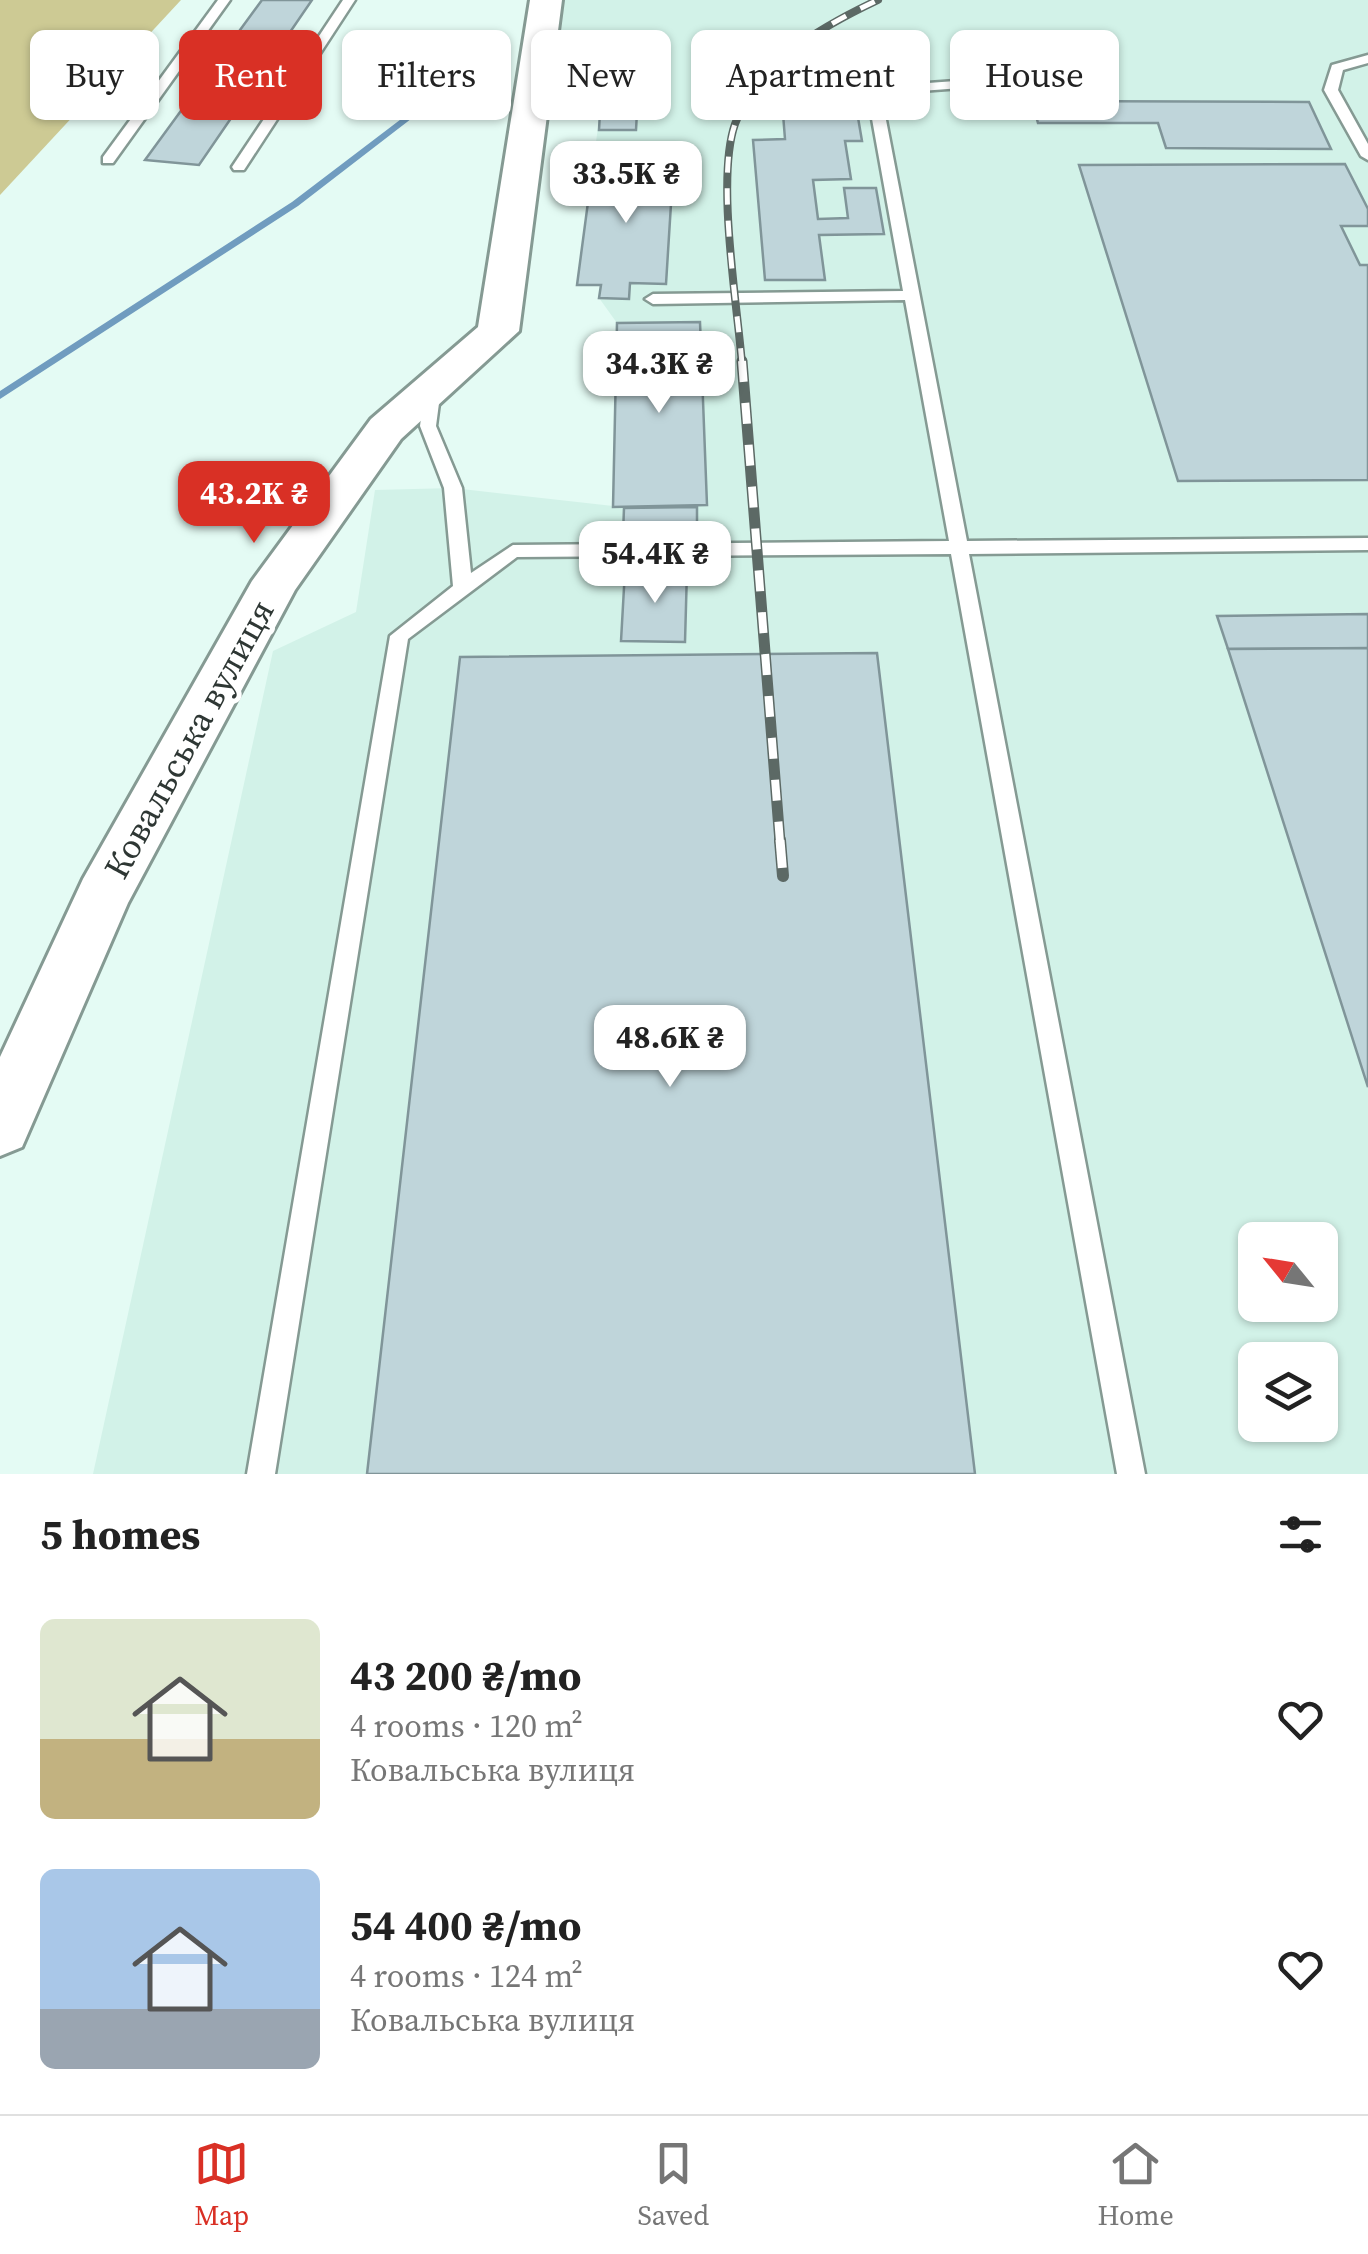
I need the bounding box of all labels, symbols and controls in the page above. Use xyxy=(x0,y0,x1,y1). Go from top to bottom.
chip: Buy xyxy=(30,30,159,120)
chip: Rent xyxy=(179,30,322,120)
chip: Filters xyxy=(342,30,511,120)
chip: New xyxy=(531,30,671,120)
chip: Apartment xyxy=(691,30,930,120)
chip: House xyxy=(950,30,1119,120)
pin: 33.5K ₴ xyxy=(534,141,718,226)
text: 33.5K ₴ xyxy=(572,151,680,195)
pin: 34.3K ₴ xyxy=(567,331,751,416)
text: 34.3K ₴ xyxy=(605,341,713,385)
pin: 43.2K ₴ xyxy=(162,461,346,546)
text: 43.2K ₴ xyxy=(200,471,308,515)
pin: 54.4K ₴ xyxy=(563,521,747,606)
text: 54.4K ₴ xyxy=(601,531,709,575)
street label: Ковальська вулиця xyxy=(92,591,286,887)
pin: 48.6K ₴ xyxy=(578,1005,762,1090)
text: 48.6K ₴ xyxy=(616,1015,724,1059)
north arrow xyxy=(1238,1222,1338,1322)
map controls xyxy=(1238,1222,1338,1442)
button: layers xyxy=(1238,1342,1338,1442)
text: 5 homes xyxy=(40,1505,200,1563)
icon: filters xyxy=(1273,1507,1328,1562)
text: 43 200 ₴/mo xyxy=(350,1646,582,1704)
icon: home xyxy=(120,1659,240,1779)
icon: heart xyxy=(1273,1692,1328,1747)
text: 4 rooms · 120 m² xyxy=(350,1704,583,1748)
text: Ковальська вулиця xyxy=(350,1748,635,1792)
text: 54 400 ₴/mo xyxy=(350,1896,582,1954)
icon: home xyxy=(120,1909,240,2029)
icon: heart xyxy=(1273,1942,1328,1997)
text: 4 rooms · 124 m² xyxy=(350,1954,583,1998)
text: Ковальська вулиця xyxy=(350,1998,635,2042)
tab: Map xyxy=(194,2136,249,2234)
tab: Saved xyxy=(637,2136,709,2234)
tab: Home xyxy=(1097,2136,1174,2234)

